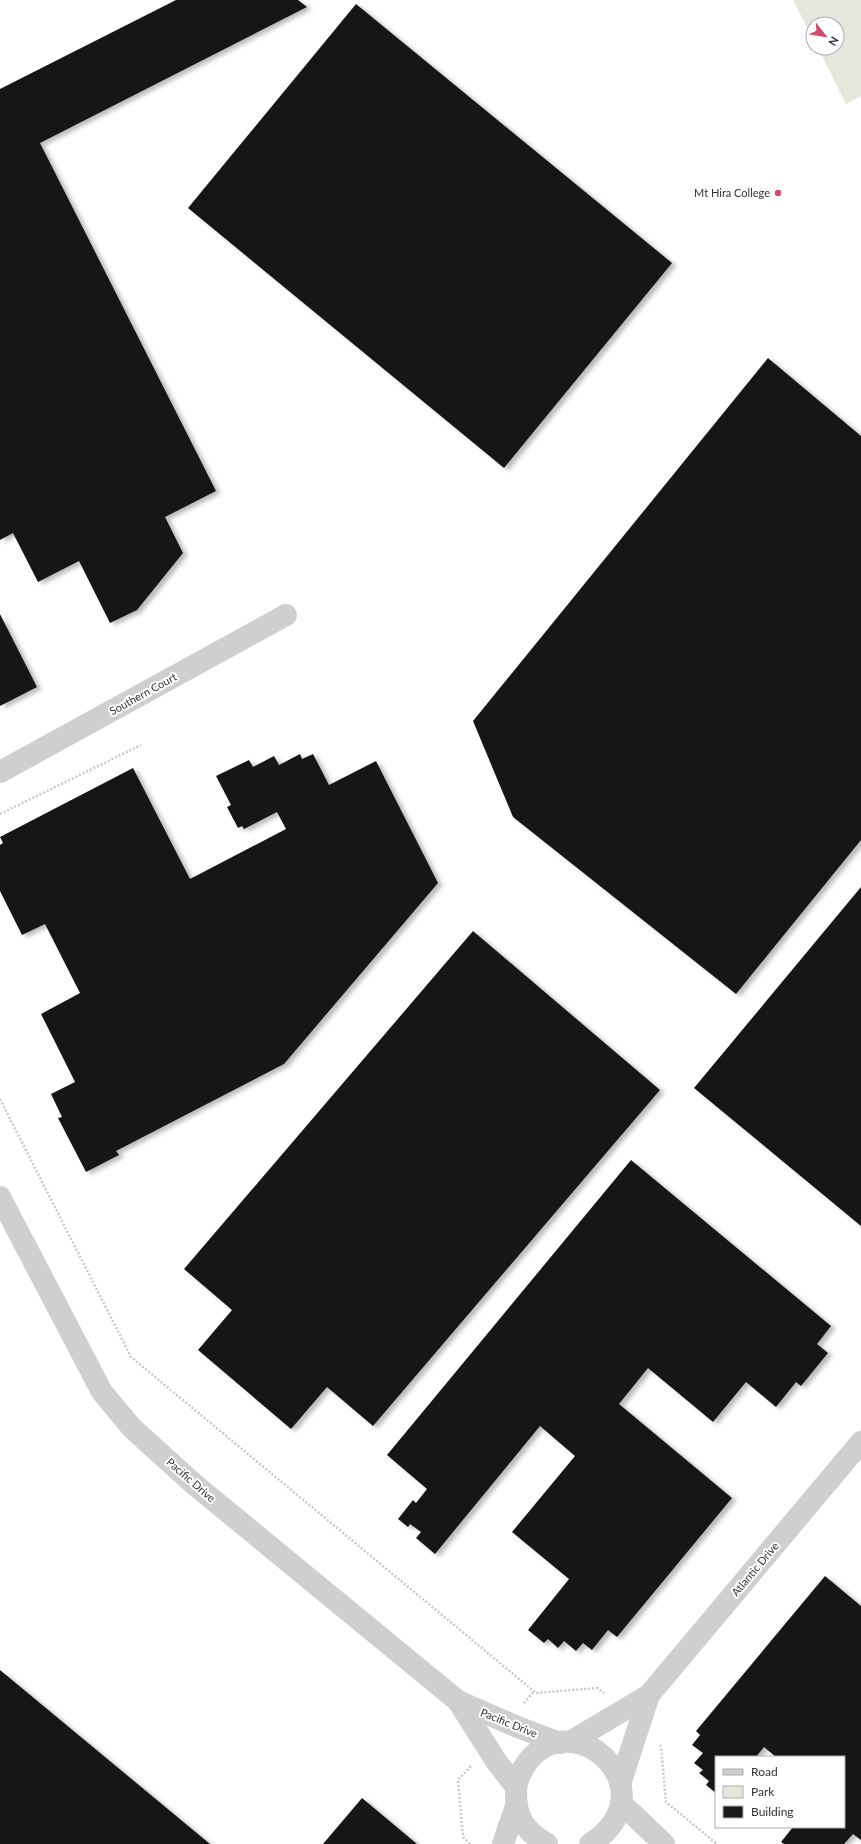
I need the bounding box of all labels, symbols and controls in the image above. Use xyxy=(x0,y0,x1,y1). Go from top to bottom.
north arrow xyxy=(805,16,845,56)
text: N xyxy=(826,34,842,48)
place label: Mt Hira College xyxy=(694,186,770,199)
marker: Mt Hira College xyxy=(773,188,783,198)
street label: Southern Court xyxy=(107,670,179,717)
street label: Pacific Drive xyxy=(164,1455,219,1504)
street label: Atlantic Drive xyxy=(728,1539,781,1598)
street label: Pacific Drive xyxy=(479,1705,540,1740)
legend xyxy=(715,1756,845,1828)
text: Road xyxy=(751,1764,778,1779)
text: Park xyxy=(751,1784,775,1799)
text: Building xyxy=(751,1804,794,1819)

